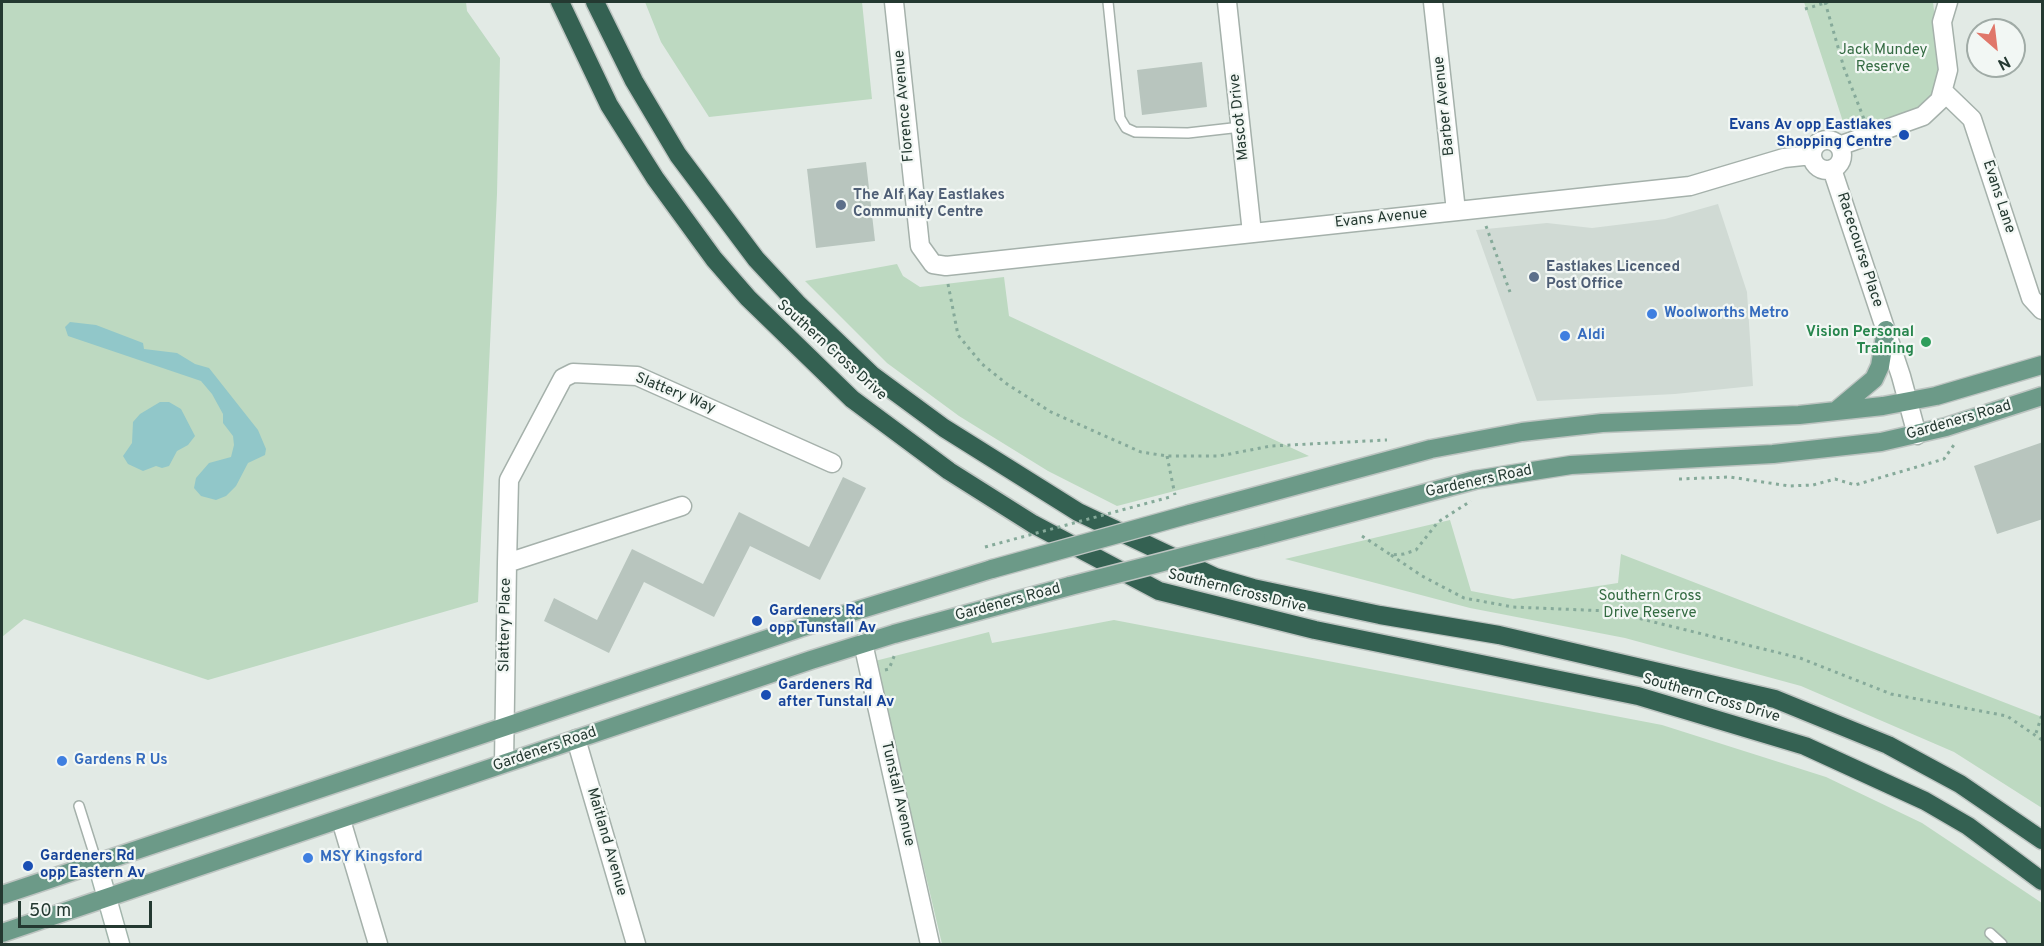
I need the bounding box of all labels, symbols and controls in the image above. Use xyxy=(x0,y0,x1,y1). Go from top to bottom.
north arrow xyxy=(1966,18,2026,78)
park label: Jack Mundey Reserve xyxy=(1839,42,1927,77)
street label: Florence Avenue xyxy=(891,49,919,163)
text: N xyxy=(1994,51,2013,74)
street label: Barber Avenue xyxy=(1431,55,1459,157)
street label: Mascot Drive xyxy=(1227,73,1253,161)
place label: Evans Av opp Eastlakes Shopping Centre xyxy=(1729,117,1892,152)
marker: Evans Av opp Eastlakes Shopping Centre xyxy=(1897,128,1911,142)
street label: Evans Lane xyxy=(1978,158,2018,236)
place label: The Alf Kay Eastlakes Community Centre xyxy=(853,187,1005,222)
street label: Racecourse Place xyxy=(1832,190,1886,310)
marker: The Alf Kay Eastlakes Community Centre xyxy=(834,198,848,212)
street label: Evans Avenue xyxy=(1334,205,1428,233)
place label: Eastlakes Licenced Post Office xyxy=(1546,259,1680,294)
marker: Eastlakes Licenced Post Office xyxy=(1527,270,1541,284)
street label: Southern Cross Drive xyxy=(772,297,890,405)
place label: Woolworths Metro xyxy=(1664,305,1789,323)
marker: Woolworths Metro xyxy=(1645,307,1659,321)
place label: Vision Personal Training xyxy=(1806,324,1914,359)
place label: Aldi xyxy=(1577,327,1605,345)
marker: Aldi xyxy=(1558,329,1572,343)
marker: Vision Personal Training xyxy=(1919,335,1933,349)
street label: Slattery Way xyxy=(632,370,718,418)
street label: Gardeners Road xyxy=(1904,397,2014,445)
street label: Gardeners Road xyxy=(1424,462,1534,502)
street label: Southern Cross Drive xyxy=(1166,566,1308,618)
street label: Slattery Place xyxy=(496,578,516,672)
street label: Gardeners Road xyxy=(953,580,1063,626)
park label: Southern Cross Drive Reserve xyxy=(1599,588,1701,623)
place label: Gardeners Rd opp Tunstall Av xyxy=(769,603,876,638)
marker: Gardeners Rd opp Tunstall Av xyxy=(750,614,764,628)
street label: Southern Cross Drive xyxy=(1640,671,1782,727)
place label: Gardeners Rd after Tunstall Av xyxy=(778,677,894,712)
marker: Gardeners Rd after Tunstall Av xyxy=(759,688,773,702)
street label: Gardeners Road xyxy=(491,724,599,776)
street label: Tunstall Avenue xyxy=(876,740,918,848)
place label: Gardens R Us xyxy=(74,752,168,770)
marker: Gardens R Us xyxy=(55,754,69,768)
street label: Maitland Avenue xyxy=(582,786,630,898)
place label: Gardeners Rd opp Eastern Av xyxy=(40,848,145,883)
place label: MSY Kingsford xyxy=(320,849,423,867)
marker: MSY Kingsford xyxy=(301,851,315,865)
marker: Gardeners Rd opp Eastern Av xyxy=(21,859,35,873)
scale bar xyxy=(21,889,154,927)
text: 50 m xyxy=(29,900,71,923)

